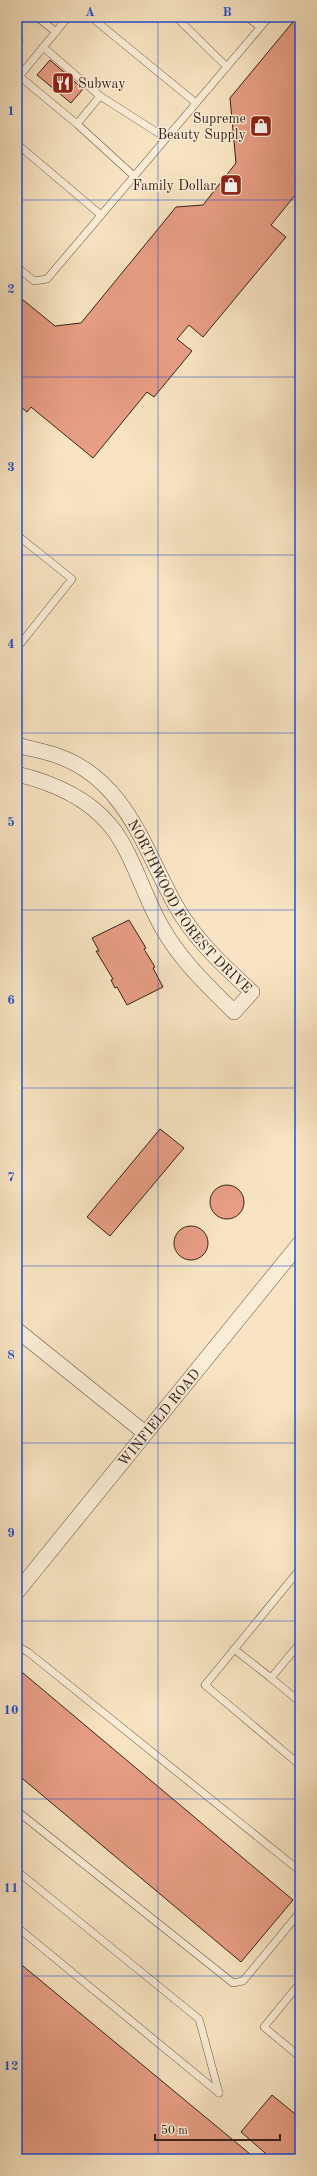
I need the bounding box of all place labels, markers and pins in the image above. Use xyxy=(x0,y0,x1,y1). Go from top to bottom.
restaurant icon: Subway xyxy=(50,70,76,96)
place label: Subway xyxy=(78,77,126,91)
place label: Supreme Beauty Supply xyxy=(157,112,247,142)
shop icon: Supreme Beauty Supply xyxy=(248,113,274,139)
shop icon: Family Dollar xyxy=(218,172,244,198)
place label: Family Dollar xyxy=(132,179,216,193)

